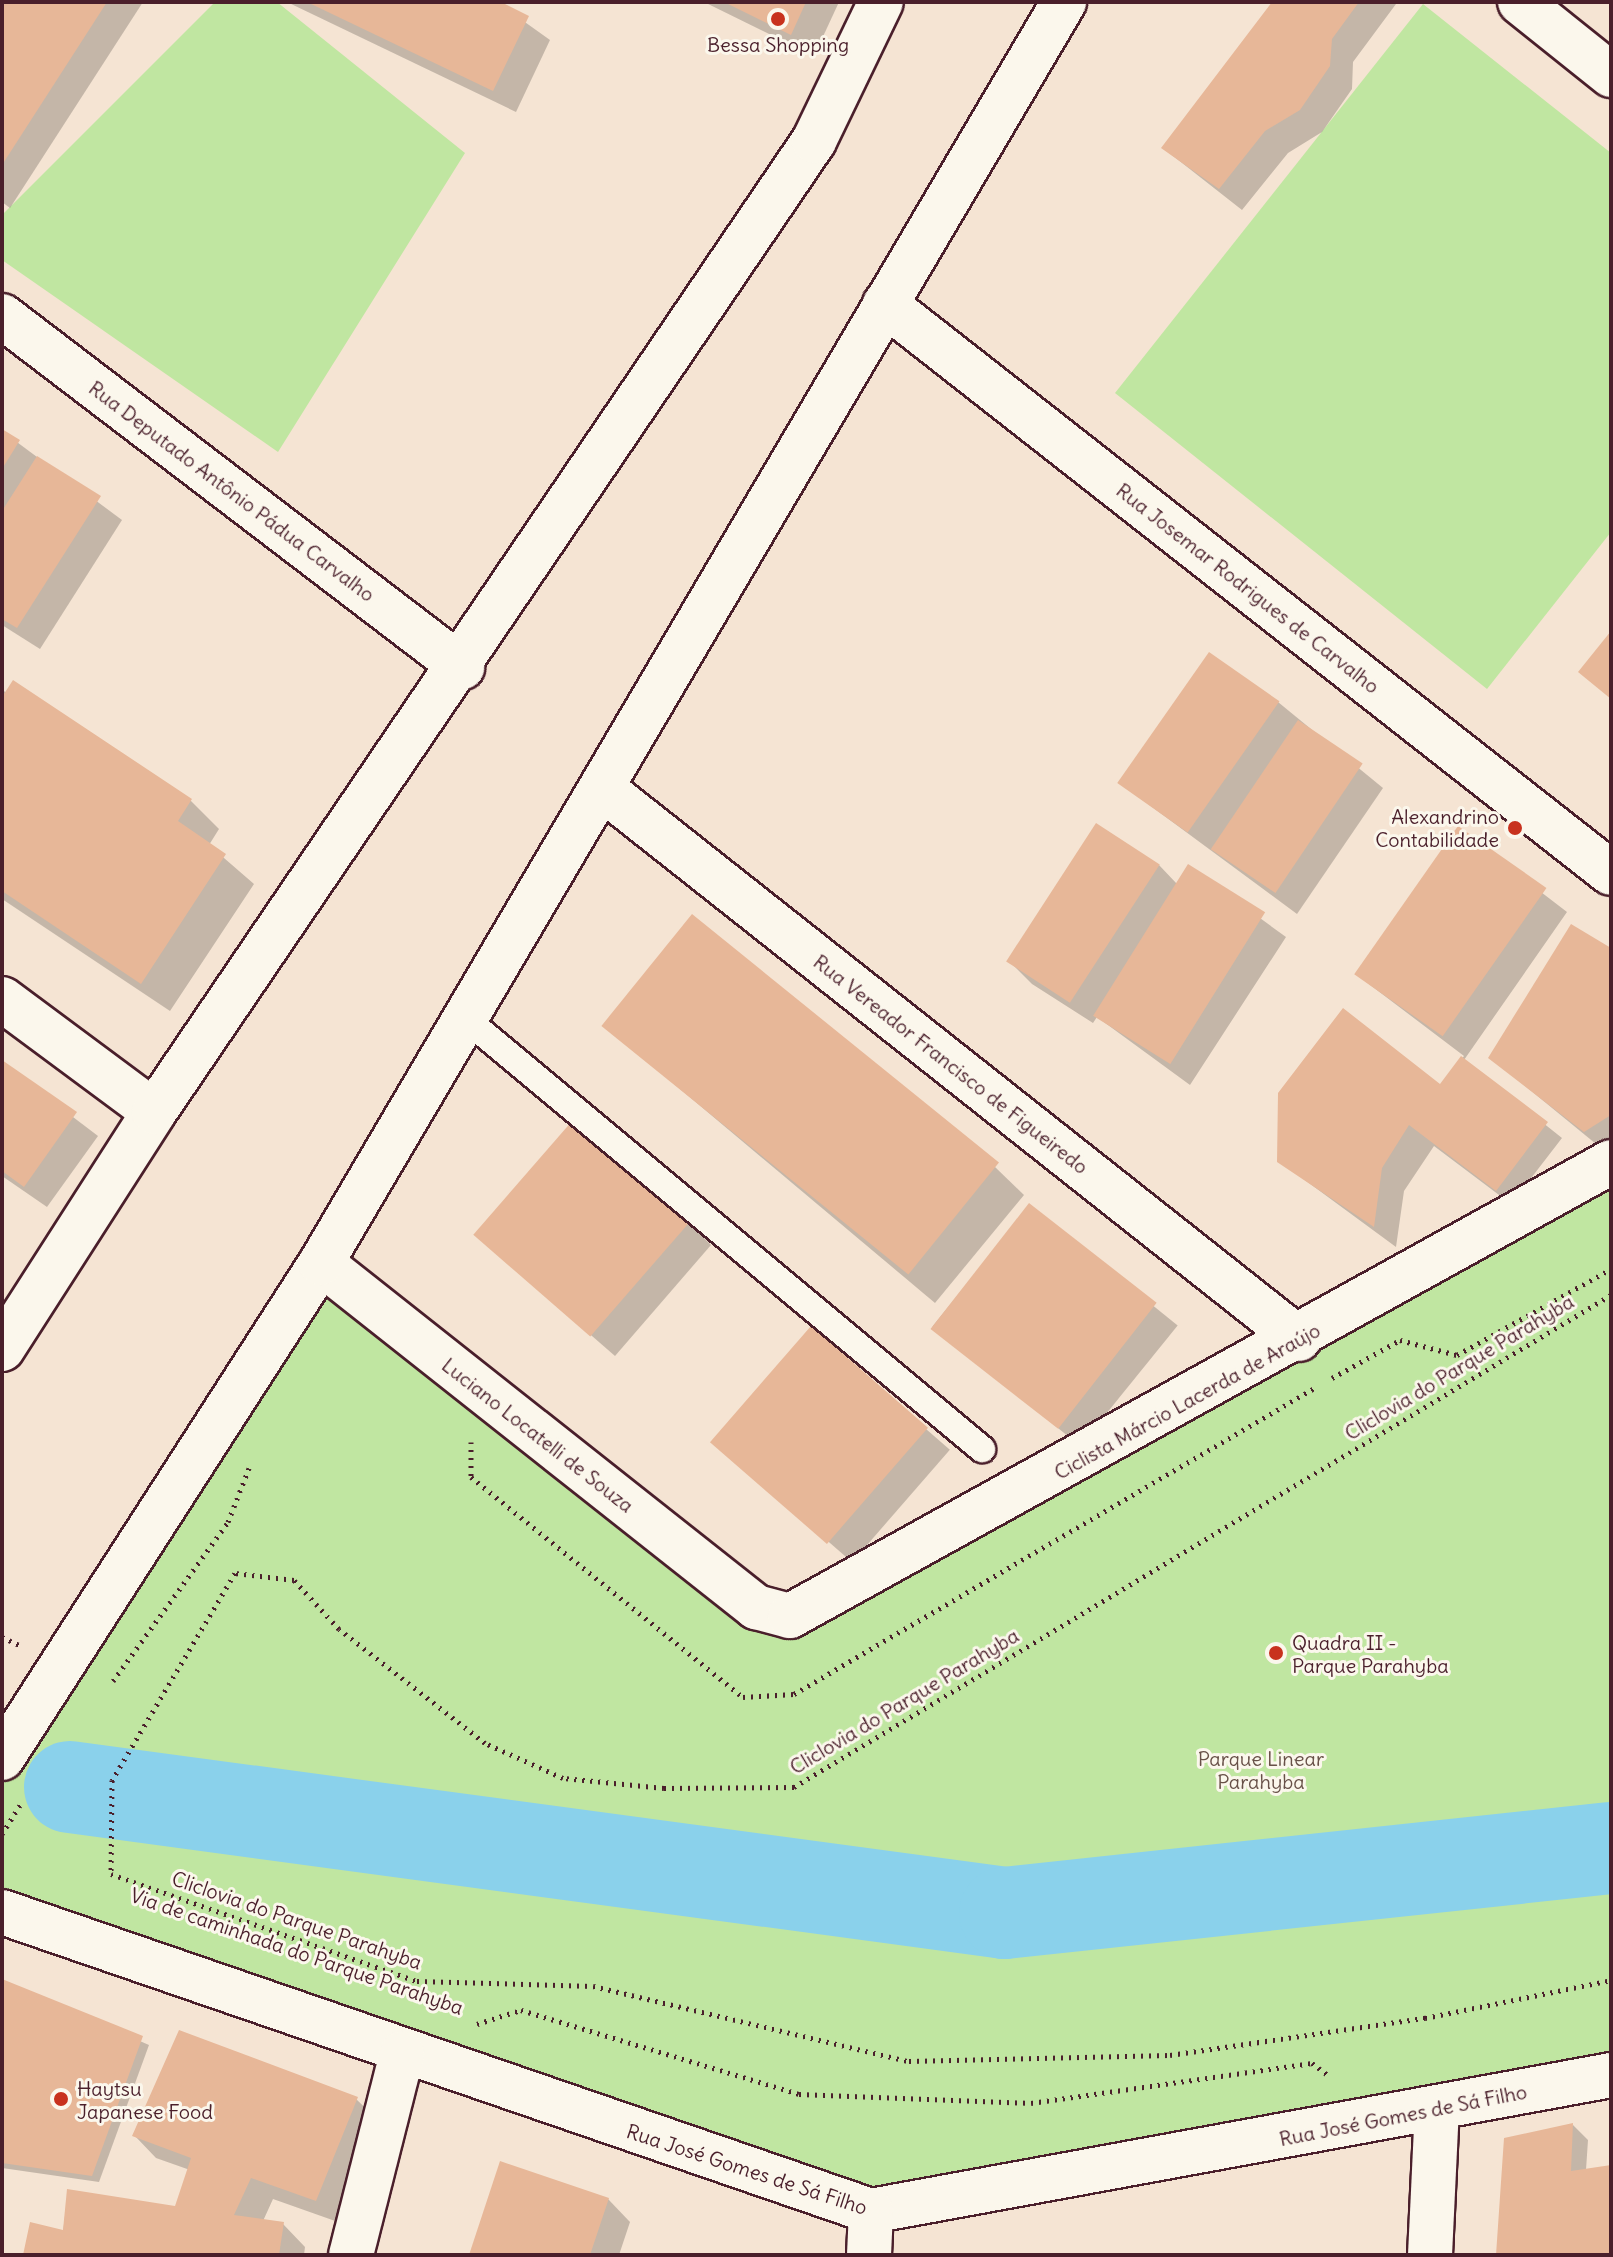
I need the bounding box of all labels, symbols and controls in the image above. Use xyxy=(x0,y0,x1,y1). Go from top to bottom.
marker: Bessa Shopping xyxy=(769,10,787,28)
place label: Bessa Shopping xyxy=(707,32,849,56)
street label: Rua Deputado Antônio Pádua Carvalho xyxy=(84,376,380,606)
street label: Rua Josemar Rodrigues de Carvalho xyxy=(1112,478,1384,698)
place label: Alexandrino Contabilidade xyxy=(1375,804,1499,851)
marker: Alexandrino Contabilidade xyxy=(1506,819,1524,837)
street label: Rua Vereador Francisco de Figueiredo xyxy=(809,949,1093,1179)
street label: Cliclovia do Parque Parahyba xyxy=(1340,1289,1578,1445)
street label: Ciclista Márcio Lacerda de Araújo xyxy=(1050,1318,1324,1484)
street label: Luciano Locatelli de Souza xyxy=(437,1353,639,1517)
street label: Cliclovia do Parque Parahyba xyxy=(785,1623,1023,1779)
place label: Quadra II - Parque Parahyba xyxy=(1292,1630,1449,1677)
marker: Quadra II - Parque Parahyba xyxy=(1267,1644,1285,1662)
park label: Parque Linear Parahyba xyxy=(1198,1746,1324,1793)
street label: Cliclovia do Parque Parahyba xyxy=(169,1866,425,1974)
street label: Via de caminhada do Parque Parahyba xyxy=(127,1883,467,2019)
place label: Haytsu Japanese Food xyxy=(77,2076,213,2123)
street label: Rua José Gomes de Sá Filho xyxy=(1277,2079,1529,2151)
marker: Haytsu Japanese Food xyxy=(52,2090,70,2108)
street label: Rua José Gomes de Sá Filho xyxy=(624,2119,870,2219)

